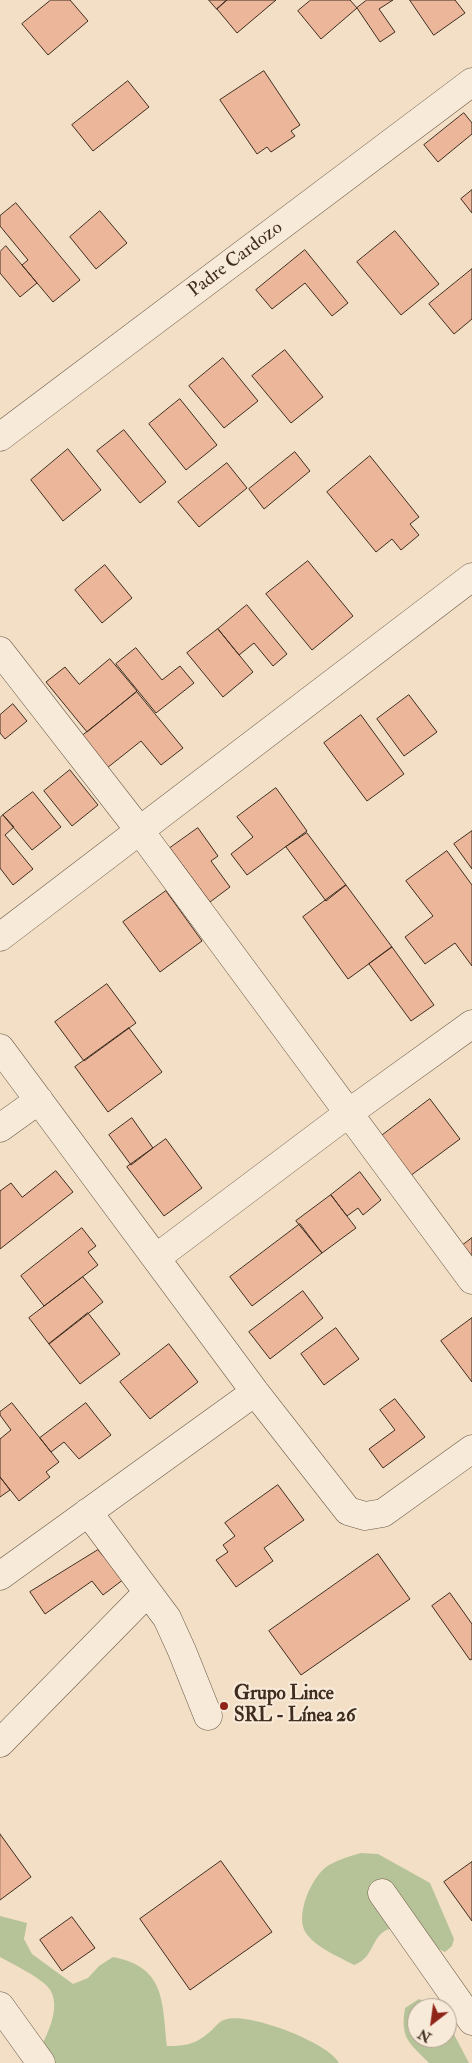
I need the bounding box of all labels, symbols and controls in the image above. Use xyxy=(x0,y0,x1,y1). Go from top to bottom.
street label: Padre Cardozo xyxy=(184,217,288,303)
place label: Grupo Lince SRL - Línea 26 xyxy=(234,1684,356,1728)
marker: Grupo Lince SRL - Línea 26 xyxy=(218,1700,230,1712)
north arrow xyxy=(407,1998,457,2048)
text: N xyxy=(415,2025,434,2046)

